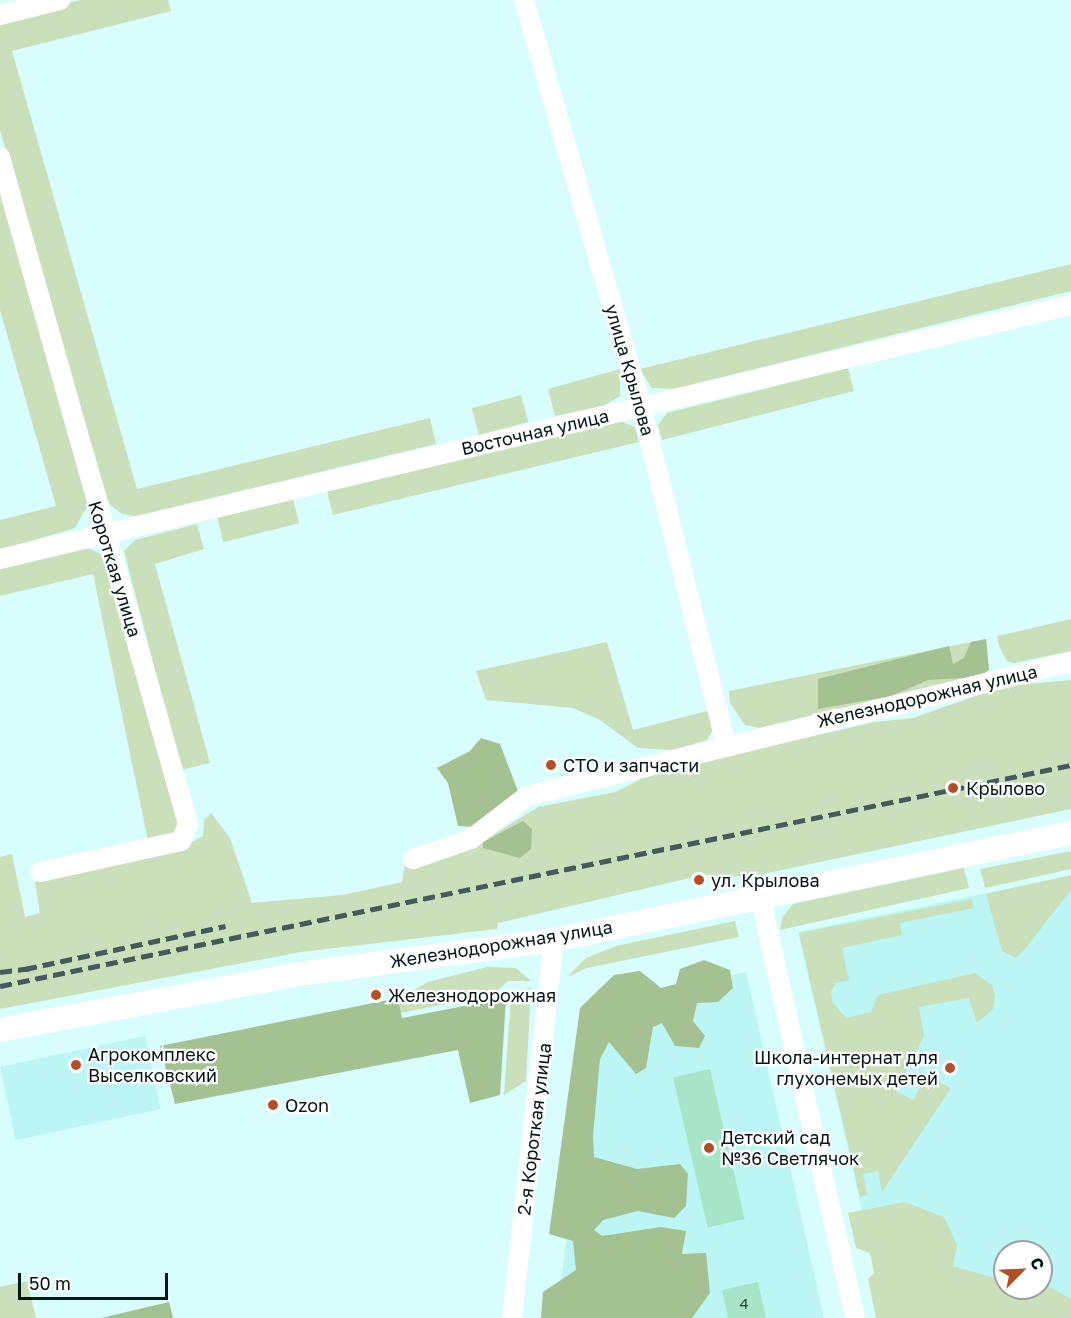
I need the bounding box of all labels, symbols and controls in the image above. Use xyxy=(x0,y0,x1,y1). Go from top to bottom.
street label: улица Крылова xyxy=(601,302,659,438)
street label: Восточная улица xyxy=(459,405,611,459)
street label: Короткая улица xyxy=(84,498,146,640)
street label: Железнодорожная улица xyxy=(815,660,1039,732)
place label: СТО и запчасти xyxy=(563,754,699,776)
marker: СТО и запчасти xyxy=(544,758,558,772)
place label: Крылово xyxy=(966,777,1045,799)
marker: Крылово xyxy=(944,779,962,797)
place label: ул. Крылова xyxy=(711,869,820,891)
marker: ул. Крылова xyxy=(692,873,706,887)
street label: Железнодорожная улица xyxy=(388,916,614,972)
place label: Железнодорожная xyxy=(388,984,556,1006)
marker: Железнодорожная xyxy=(369,988,383,1002)
street label: 2-я Короткая улица xyxy=(513,1042,555,1216)
place label: Агрокомплекс Выселковский xyxy=(88,1044,217,1086)
place label: Школа-интернат для глухонемых детей xyxy=(754,1047,938,1090)
marker: Агрокомплекс Выселковский xyxy=(69,1058,83,1072)
marker: Школа-интернат для глухонемых детей xyxy=(943,1061,957,1075)
place label: Ozon xyxy=(285,1094,329,1116)
marker: Ozon xyxy=(266,1098,280,1112)
place label: Детский сад №36 Светлячок xyxy=(721,1127,859,1170)
marker: Детский сад №36 Светлячок xyxy=(702,1141,716,1155)
north arrow xyxy=(993,1240,1053,1300)
text: С xyxy=(1026,1254,1049,1273)
scale bar xyxy=(21,1261,171,1299)
text: 50 m xyxy=(29,1272,71,1294)
house number: 4 xyxy=(739,1295,749,1313)

